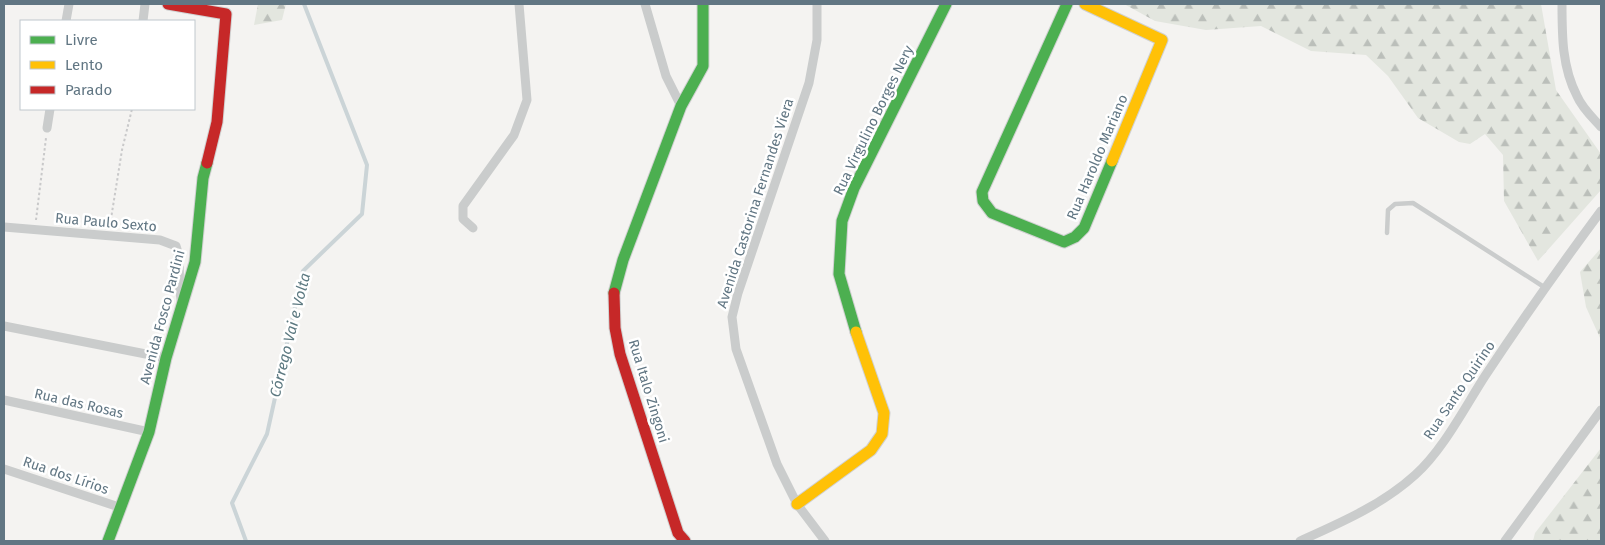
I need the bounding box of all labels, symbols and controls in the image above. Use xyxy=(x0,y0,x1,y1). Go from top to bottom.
legend xyxy=(20,20,195,110)
text: Livre xyxy=(65,31,98,49)
street label: Rua Virgulino Borges Nery xyxy=(830,42,917,198)
text: Lento xyxy=(65,56,103,74)
text: Parado xyxy=(65,81,112,99)
street label: Rua Haroldo Mariano xyxy=(1063,92,1132,222)
street label: Avenida Castorina Fernandes Viera xyxy=(713,96,797,310)
street label: Rua Paulo Sexto xyxy=(54,210,157,235)
street label: Avenida Fosco Pardini xyxy=(136,248,189,386)
water label: Córrego Vai e Volta xyxy=(266,271,314,399)
street label: Rua Italo Zingoni xyxy=(625,337,672,445)
street label: Rua Santo Quirino xyxy=(1420,338,1499,443)
street label: Rua das Rosas xyxy=(33,385,126,422)
street label: Rua dos Lírios xyxy=(21,453,111,498)

